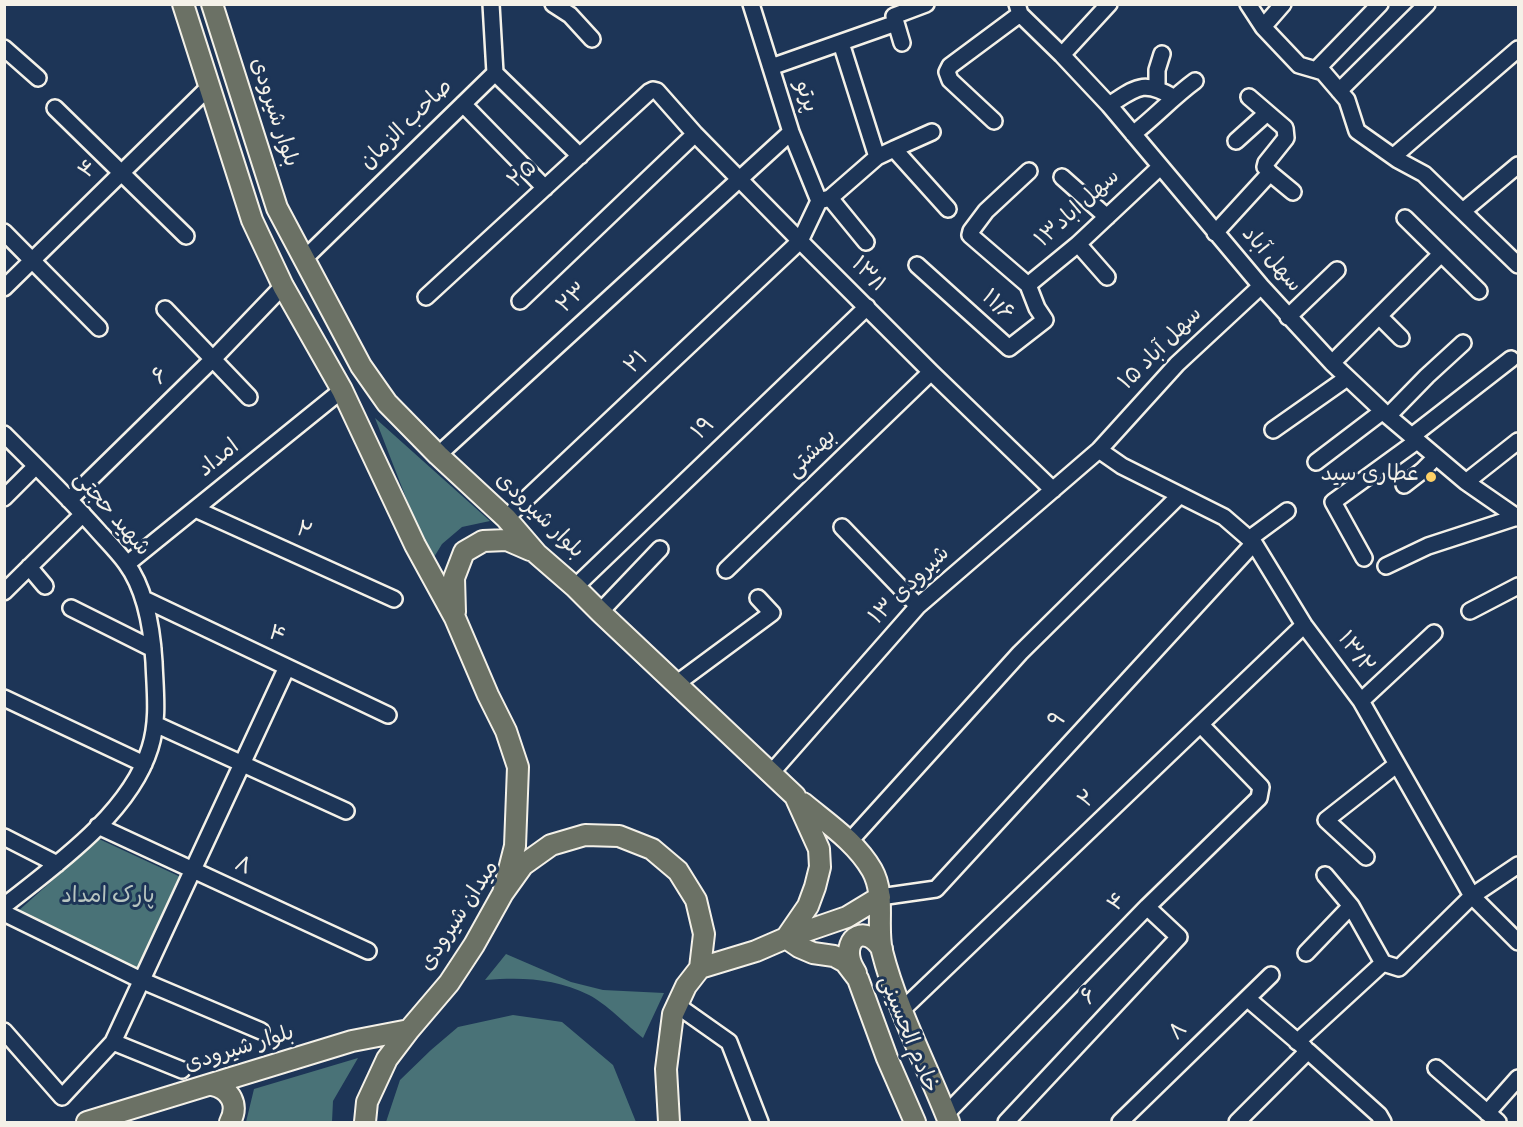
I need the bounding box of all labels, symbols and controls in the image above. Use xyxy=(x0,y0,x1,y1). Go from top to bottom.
street label: بلوار شیرودی xyxy=(242,55,302,171)
street label: صاحب الزمان xyxy=(356,75,460,177)
street label: پرتو xyxy=(787,78,821,116)
street label: ۴ xyxy=(75,156,105,186)
street label: ۲۵ xyxy=(504,156,544,196)
street label: سهل اباد۱۳ xyxy=(1031,165,1127,255)
street label: سهل آباد xyxy=(1234,223,1306,299)
street label: ۱۳/۱ xyxy=(844,253,890,299)
street label: ۲۳ xyxy=(553,279,595,321)
street label: ۱۱/۶ xyxy=(974,286,1018,328)
street label: سهل آباد ۱۵ xyxy=(1115,303,1209,397)
street label: ۲۱ xyxy=(621,347,655,381)
street label: ۶ xyxy=(148,364,176,392)
street label: ۱۹ xyxy=(688,413,722,447)
street label: بهشتی xyxy=(783,425,843,485)
street label: امداد xyxy=(194,435,246,485)
place label: عطاری سید xyxy=(1321,464,1419,490)
street label: شهید حجتی xyxy=(66,467,154,563)
street label: بلوار شیرودی xyxy=(488,468,588,566)
marker: عطاری سید xyxy=(1424,470,1438,484)
street label: ۲ xyxy=(291,518,315,548)
street label: شیرودی ۱۳ xyxy=(865,542,957,632)
street label: ۴ xyxy=(263,622,289,652)
street label: ۱۳/۲ xyxy=(1330,628,1378,680)
street label: ۹ xyxy=(1045,708,1073,736)
street label: ۲ xyxy=(1074,786,1104,816)
street label: ۸ xyxy=(229,853,255,883)
street label: میدان شیرودی xyxy=(416,857,506,977)
park label: پارک امداد xyxy=(61,886,155,912)
street label: ۴ xyxy=(1104,889,1134,919)
street label: خادم الحسینی xyxy=(870,972,942,1098)
street label: ۶ xyxy=(1077,984,1105,1012)
street label: ۸ xyxy=(1165,1018,1195,1048)
street label: بلوار شیرودی xyxy=(182,1022,298,1080)

